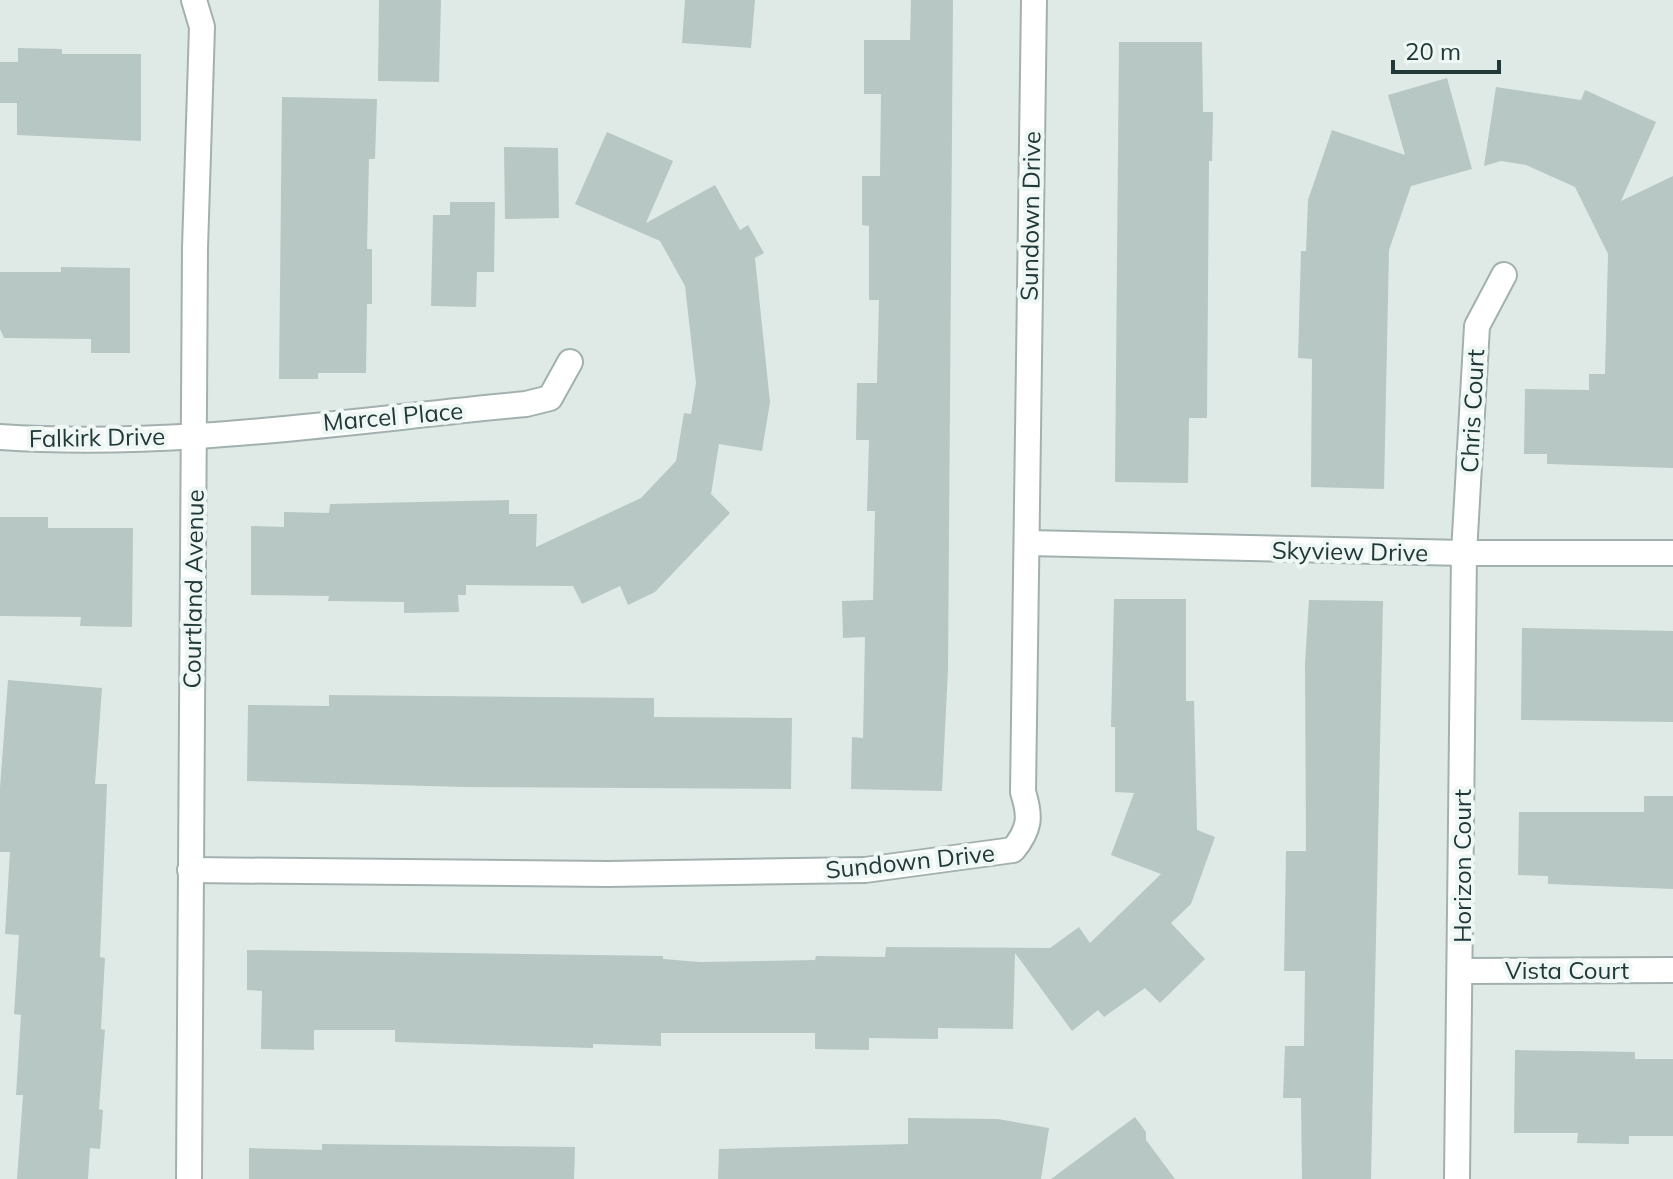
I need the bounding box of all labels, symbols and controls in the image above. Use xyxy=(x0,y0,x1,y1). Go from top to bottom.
scale bar xyxy=(1393,24,1499,74)
text: 20 m xyxy=(1405,36,1461,66)
street label: Sundown Drive xyxy=(1014,131,1046,301)
street label: Chris Court xyxy=(1454,348,1490,474)
street label: Marcel Place xyxy=(322,395,464,437)
street label: Falkirk Drive xyxy=(28,421,166,453)
street label: Courtland Avenue xyxy=(176,489,210,689)
street label: Skyview Drive xyxy=(1272,535,1428,567)
street label: Horizon Court xyxy=(1447,789,1477,943)
street label: Sundown Drive xyxy=(824,837,996,885)
street label: Vista Court xyxy=(1505,955,1629,985)

